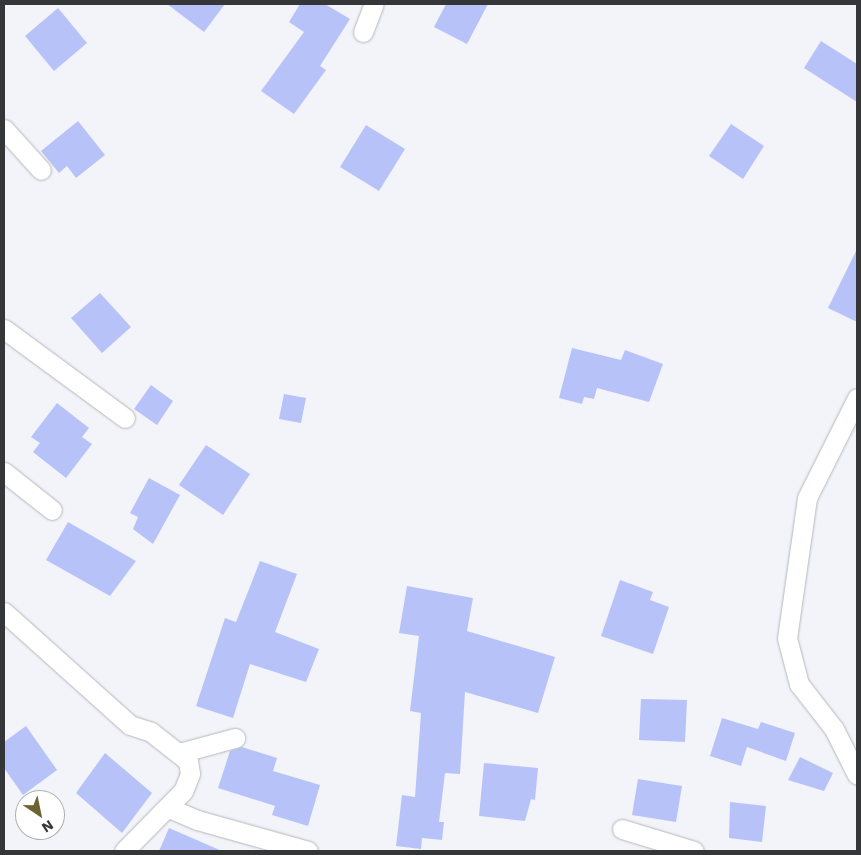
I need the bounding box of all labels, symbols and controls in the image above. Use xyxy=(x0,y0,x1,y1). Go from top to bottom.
north arrow xyxy=(15,790,65,840)
text: N xyxy=(39,817,57,836)

